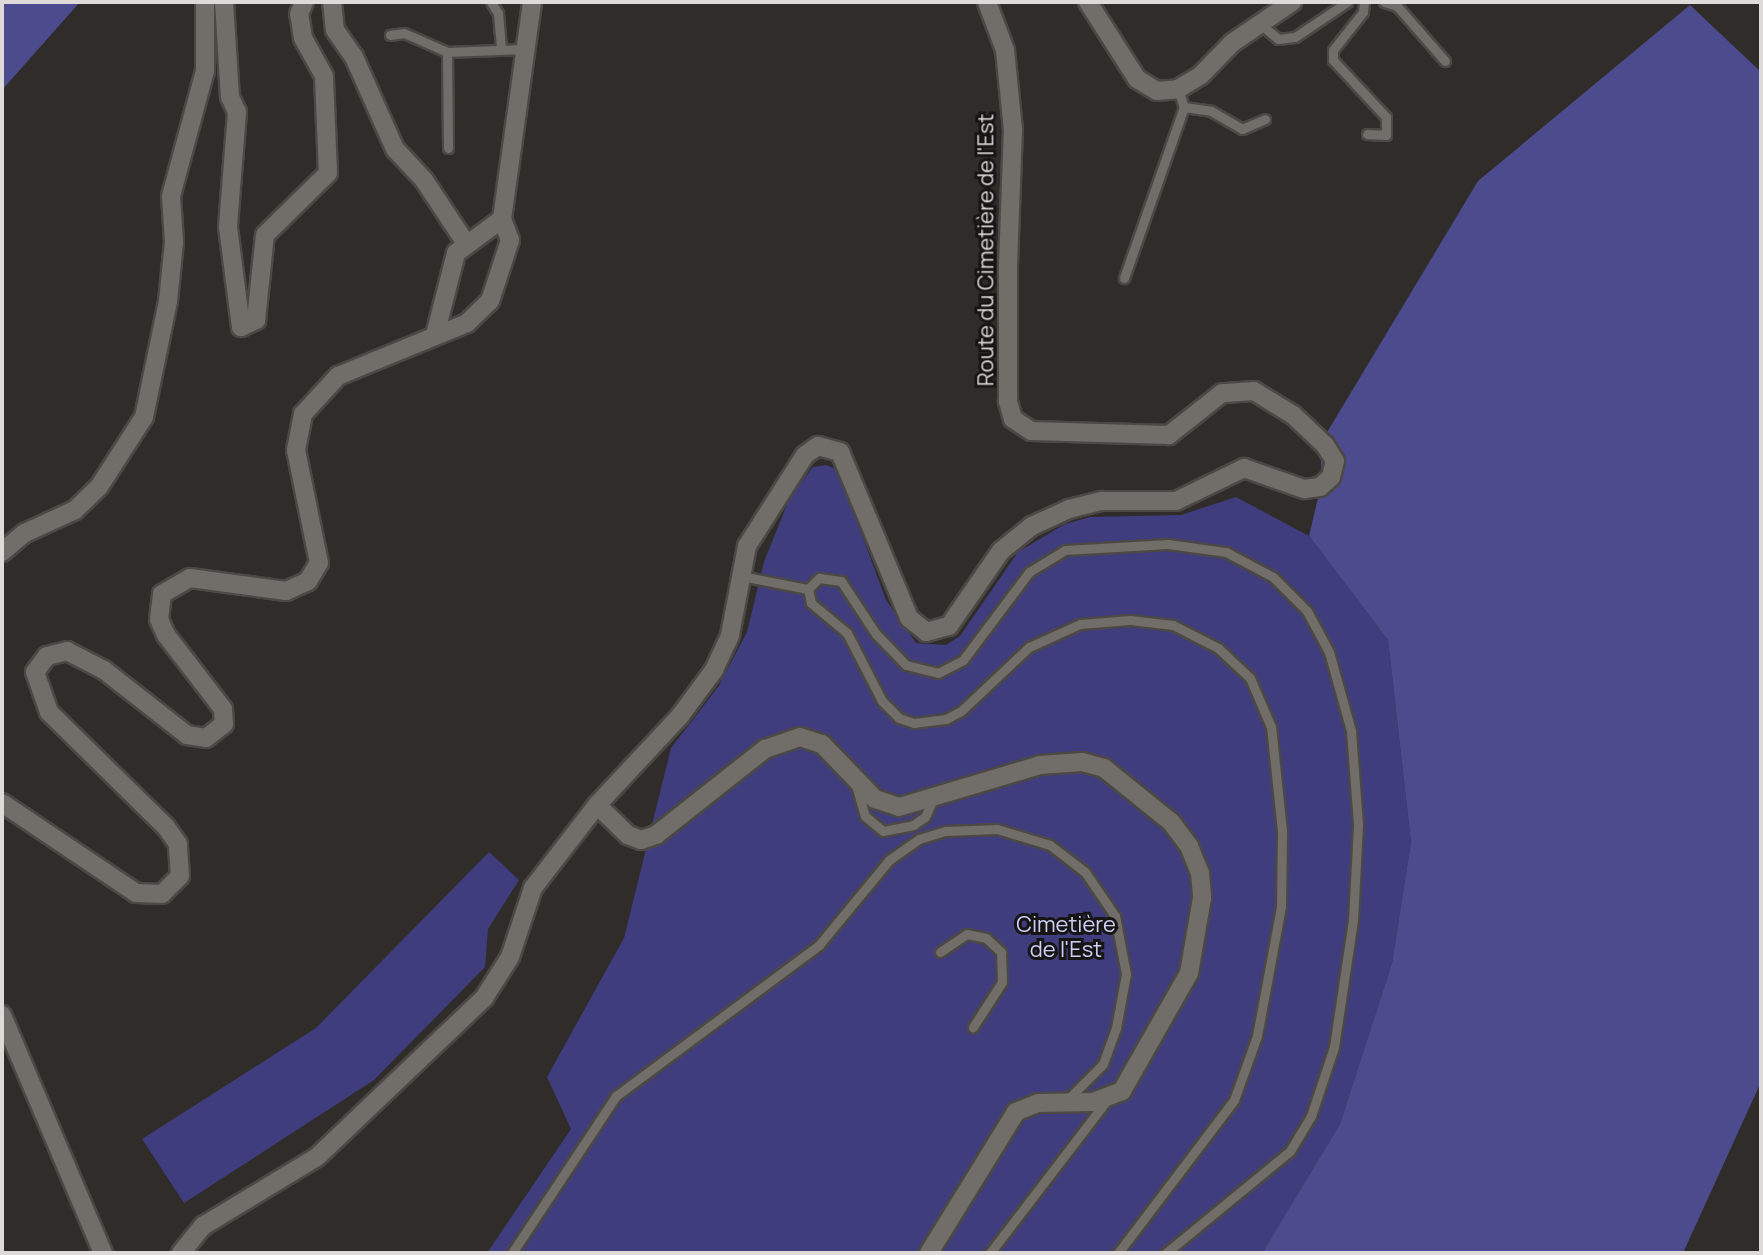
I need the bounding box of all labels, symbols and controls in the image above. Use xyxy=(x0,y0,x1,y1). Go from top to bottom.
street label: Route du Cimetière de l'Est xyxy=(973,114,999,386)
park label: Cimetière de l'Est xyxy=(1016,911,1116,962)

